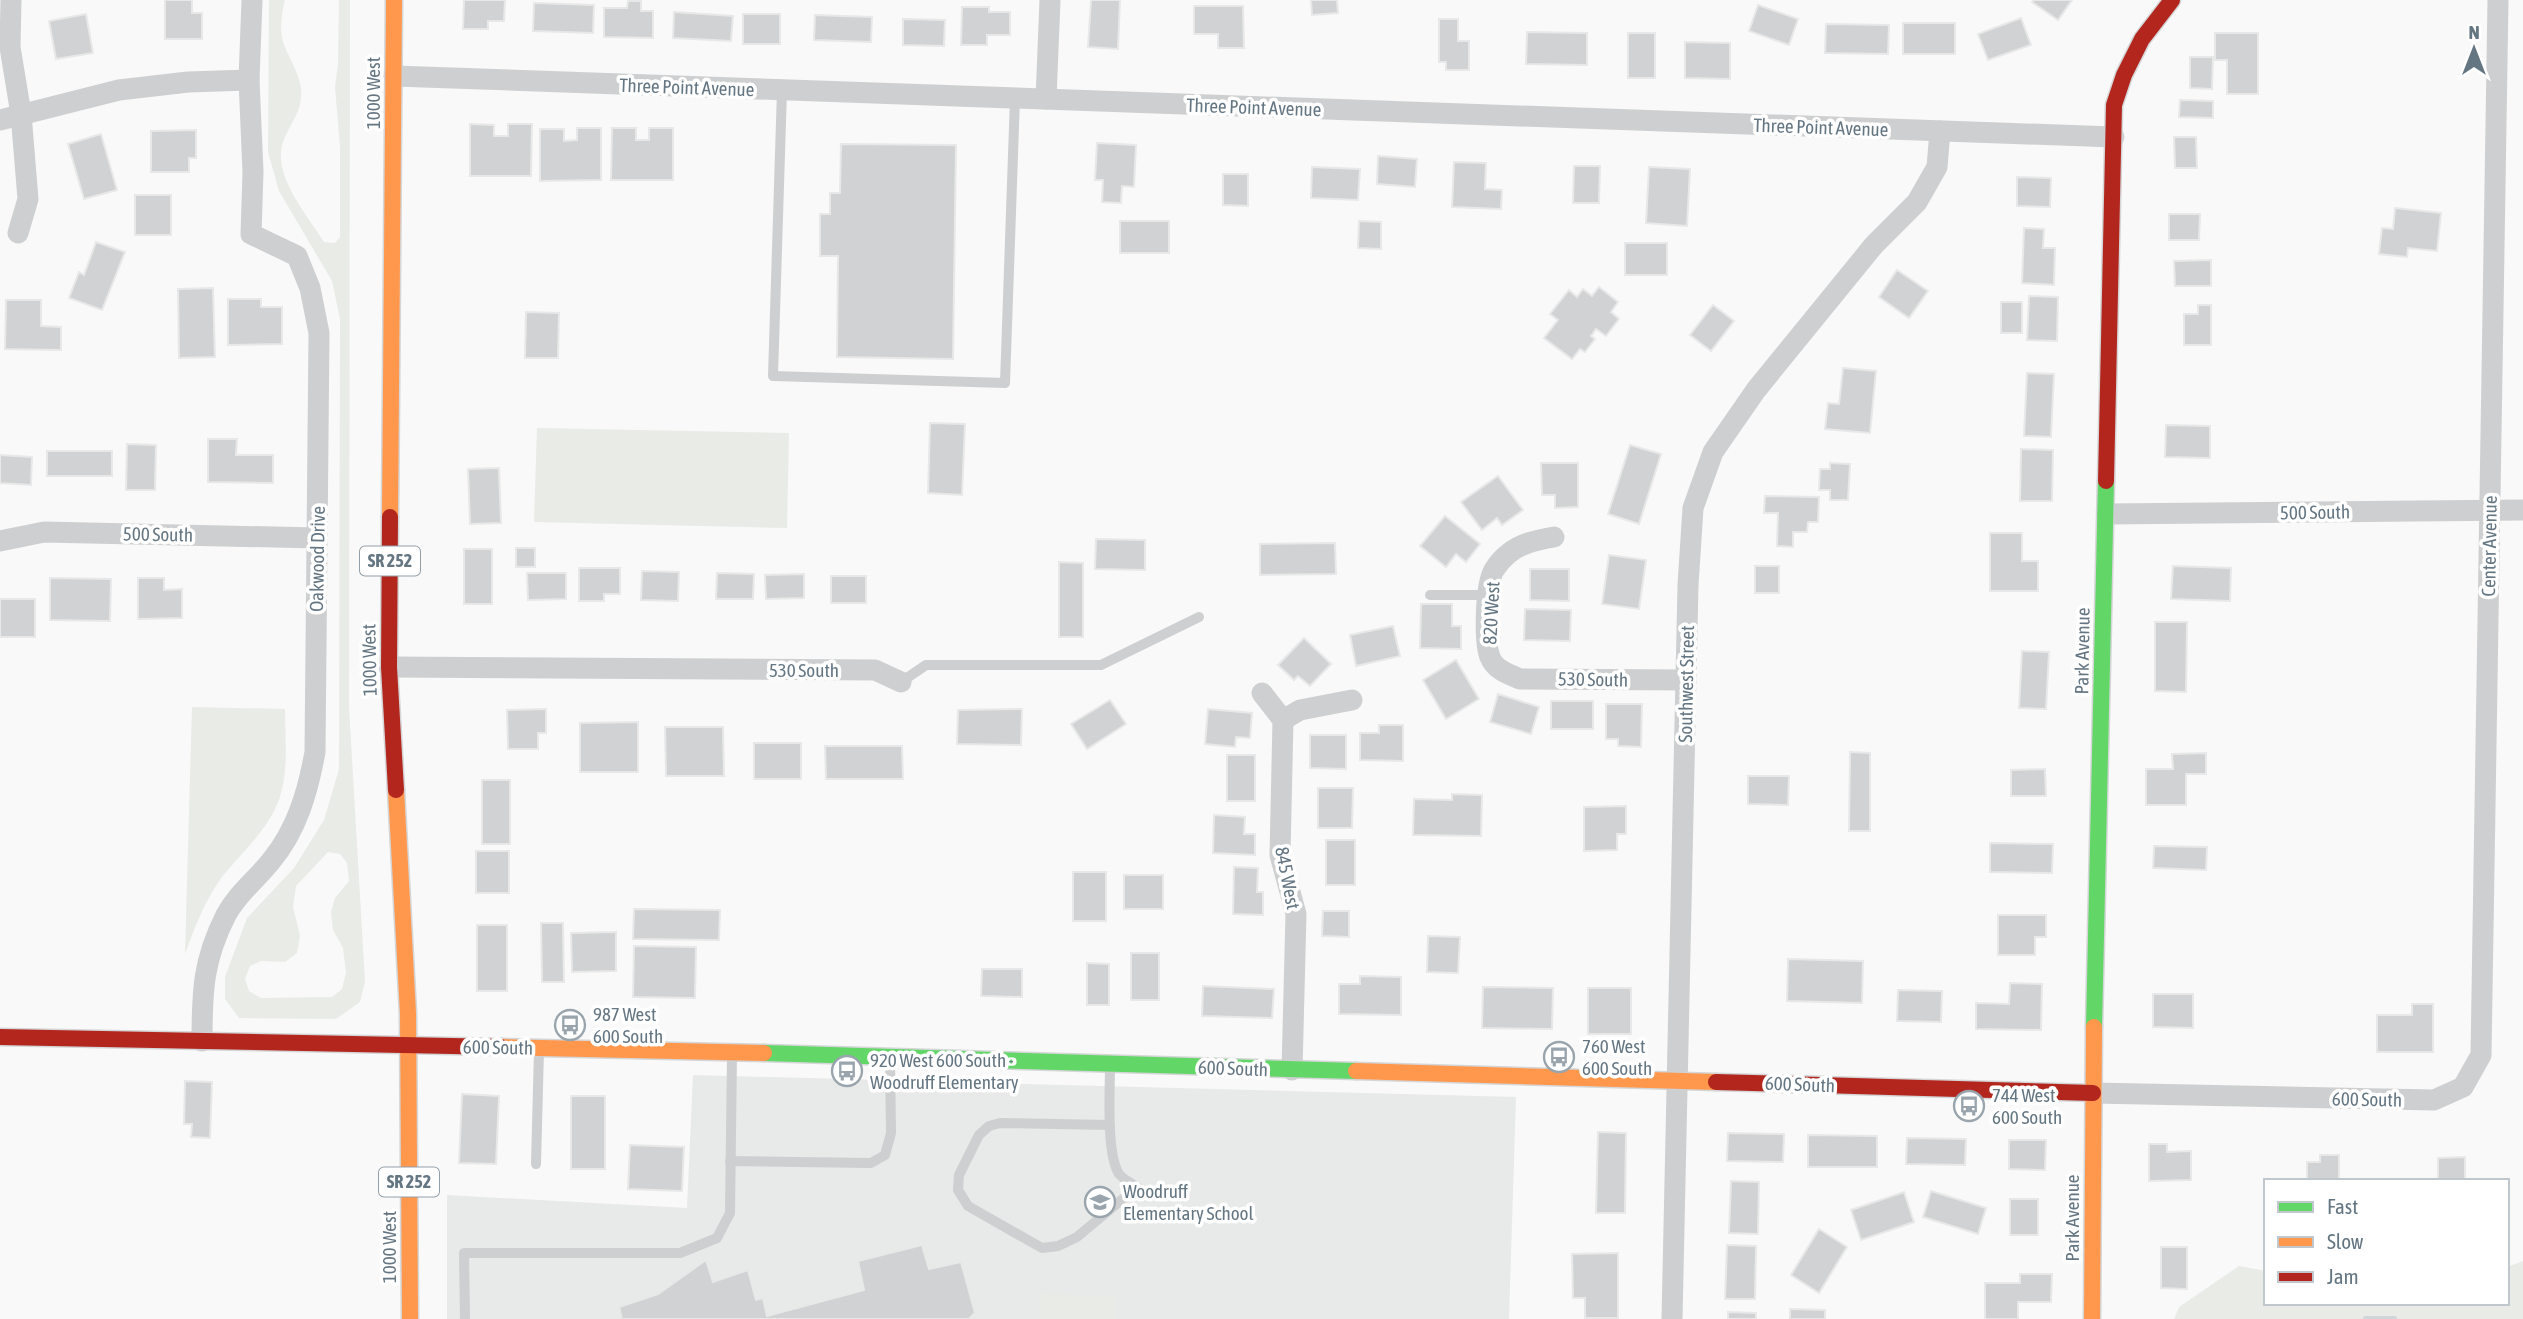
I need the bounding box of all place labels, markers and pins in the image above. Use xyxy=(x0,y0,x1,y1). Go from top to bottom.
place label: 987 West 600 South xyxy=(593,1003,663,1047)
bus stop icon: 987 West 600 South xyxy=(553,1008,587,1042)
place label: 760 West 600 South xyxy=(1582,1035,1652,1079)
bus stop icon: 760 West 600 South xyxy=(1542,1040,1576,1074)
place label: 920 West 600 South - Woodruff Elementary xyxy=(870,1049,1019,1093)
bus stop icon: 920 West 600 South - Woodruff Elementary xyxy=(830,1054,864,1088)
place label: 744 West 600 South xyxy=(1992,1084,2062,1128)
bus stop icon: 744 West 600 South xyxy=(1952,1089,1986,1123)
place label: Woodruff Elementary School xyxy=(1123,1180,1254,1224)
school or university icon: Woodruff Elementary School xyxy=(1083,1185,1117,1219)

